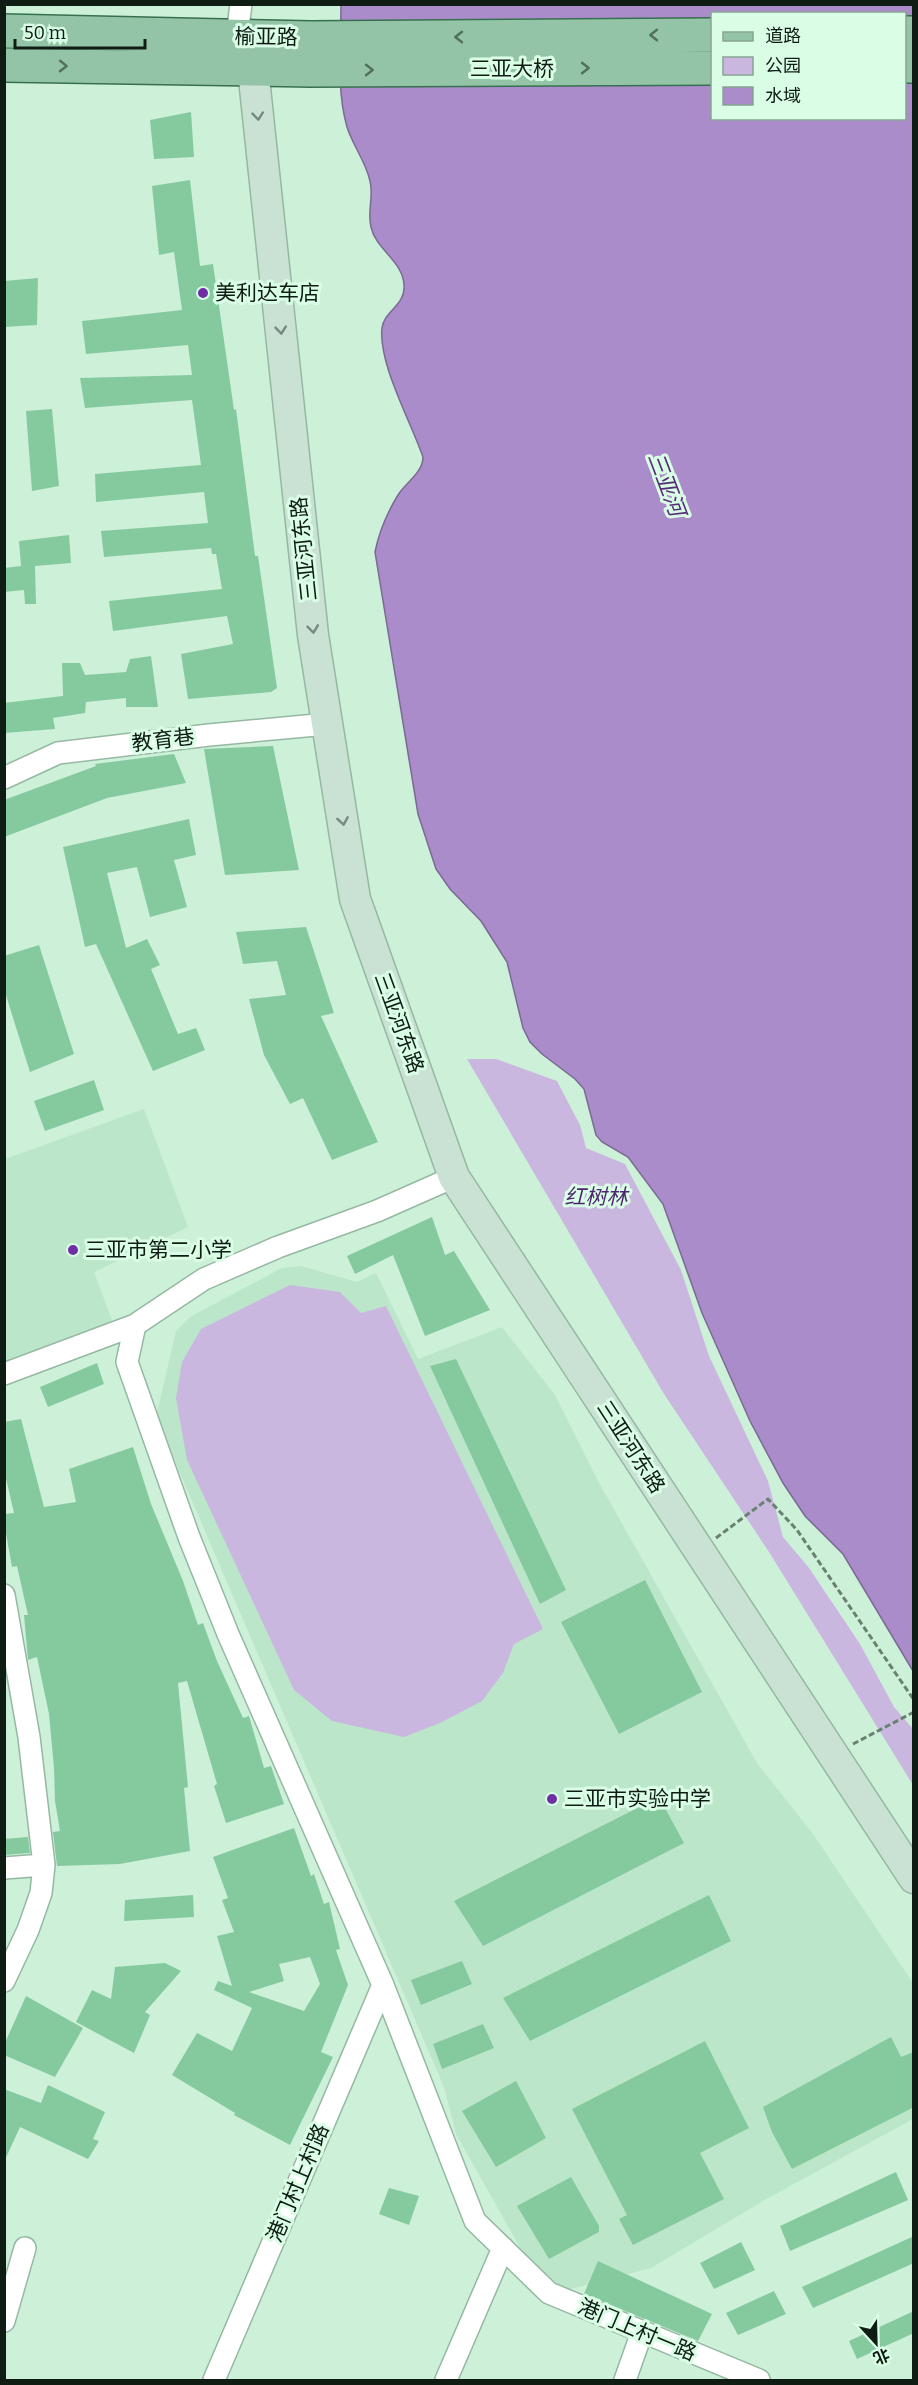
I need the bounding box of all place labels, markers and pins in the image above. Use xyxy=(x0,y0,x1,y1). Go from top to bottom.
place label: 美利达车店 xyxy=(215,280,320,306)
marker: 美利达车店 xyxy=(196,286,210,300)
place label: 三亚市第二小学 xyxy=(85,1237,232,1263)
marker: 三亚市第二小学 xyxy=(66,1243,80,1257)
place label: 三亚市实验中学 xyxy=(564,1786,711,1812)
marker: 三亚市实验中学 xyxy=(545,1792,559,1806)

